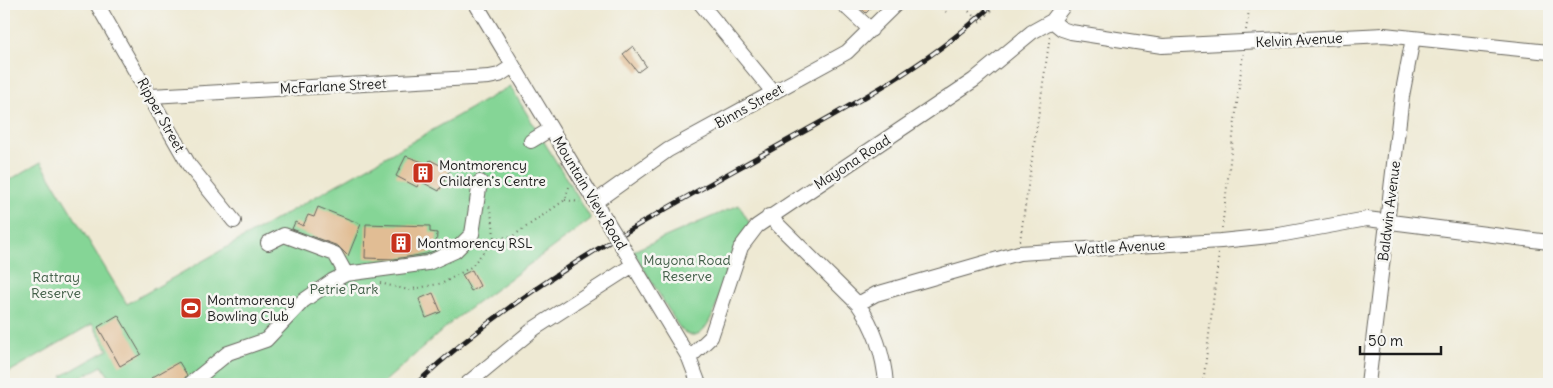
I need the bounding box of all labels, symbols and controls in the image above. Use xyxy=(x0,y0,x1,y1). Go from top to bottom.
street label: Kelvin Avenue xyxy=(1255,29,1343,51)
street label: McFarlane Street xyxy=(279,74,387,98)
street label: Ripper Street xyxy=(133,75,189,155)
street label: Binns Street xyxy=(712,80,787,132)
street label: Mayona Road xyxy=(811,131,893,193)
street label: Mountain View Road xyxy=(549,133,631,253)
place label: Montmorency Children's Centre xyxy=(439,156,546,190)
street label: Baldwin Avenue xyxy=(1374,160,1404,262)
building icon: Montmorency Children's Centre xyxy=(411,161,435,185)
building icon: Montmorency RSL xyxy=(389,231,413,255)
place label: Montmorency RSL xyxy=(417,234,533,252)
street label: Wattle Avenue xyxy=(1074,236,1166,258)
park label: Mayona Road Reserve xyxy=(643,251,731,285)
park label: Rattray Reserve xyxy=(31,268,81,302)
park label: Petrie Park xyxy=(310,280,378,298)
place label: Montmorency Bowling Club xyxy=(207,291,295,325)
sports icon: Montmorency Bowling Club xyxy=(179,296,203,320)
scale bar xyxy=(1360,323,1442,355)
text: 50 m xyxy=(1368,331,1403,350)

